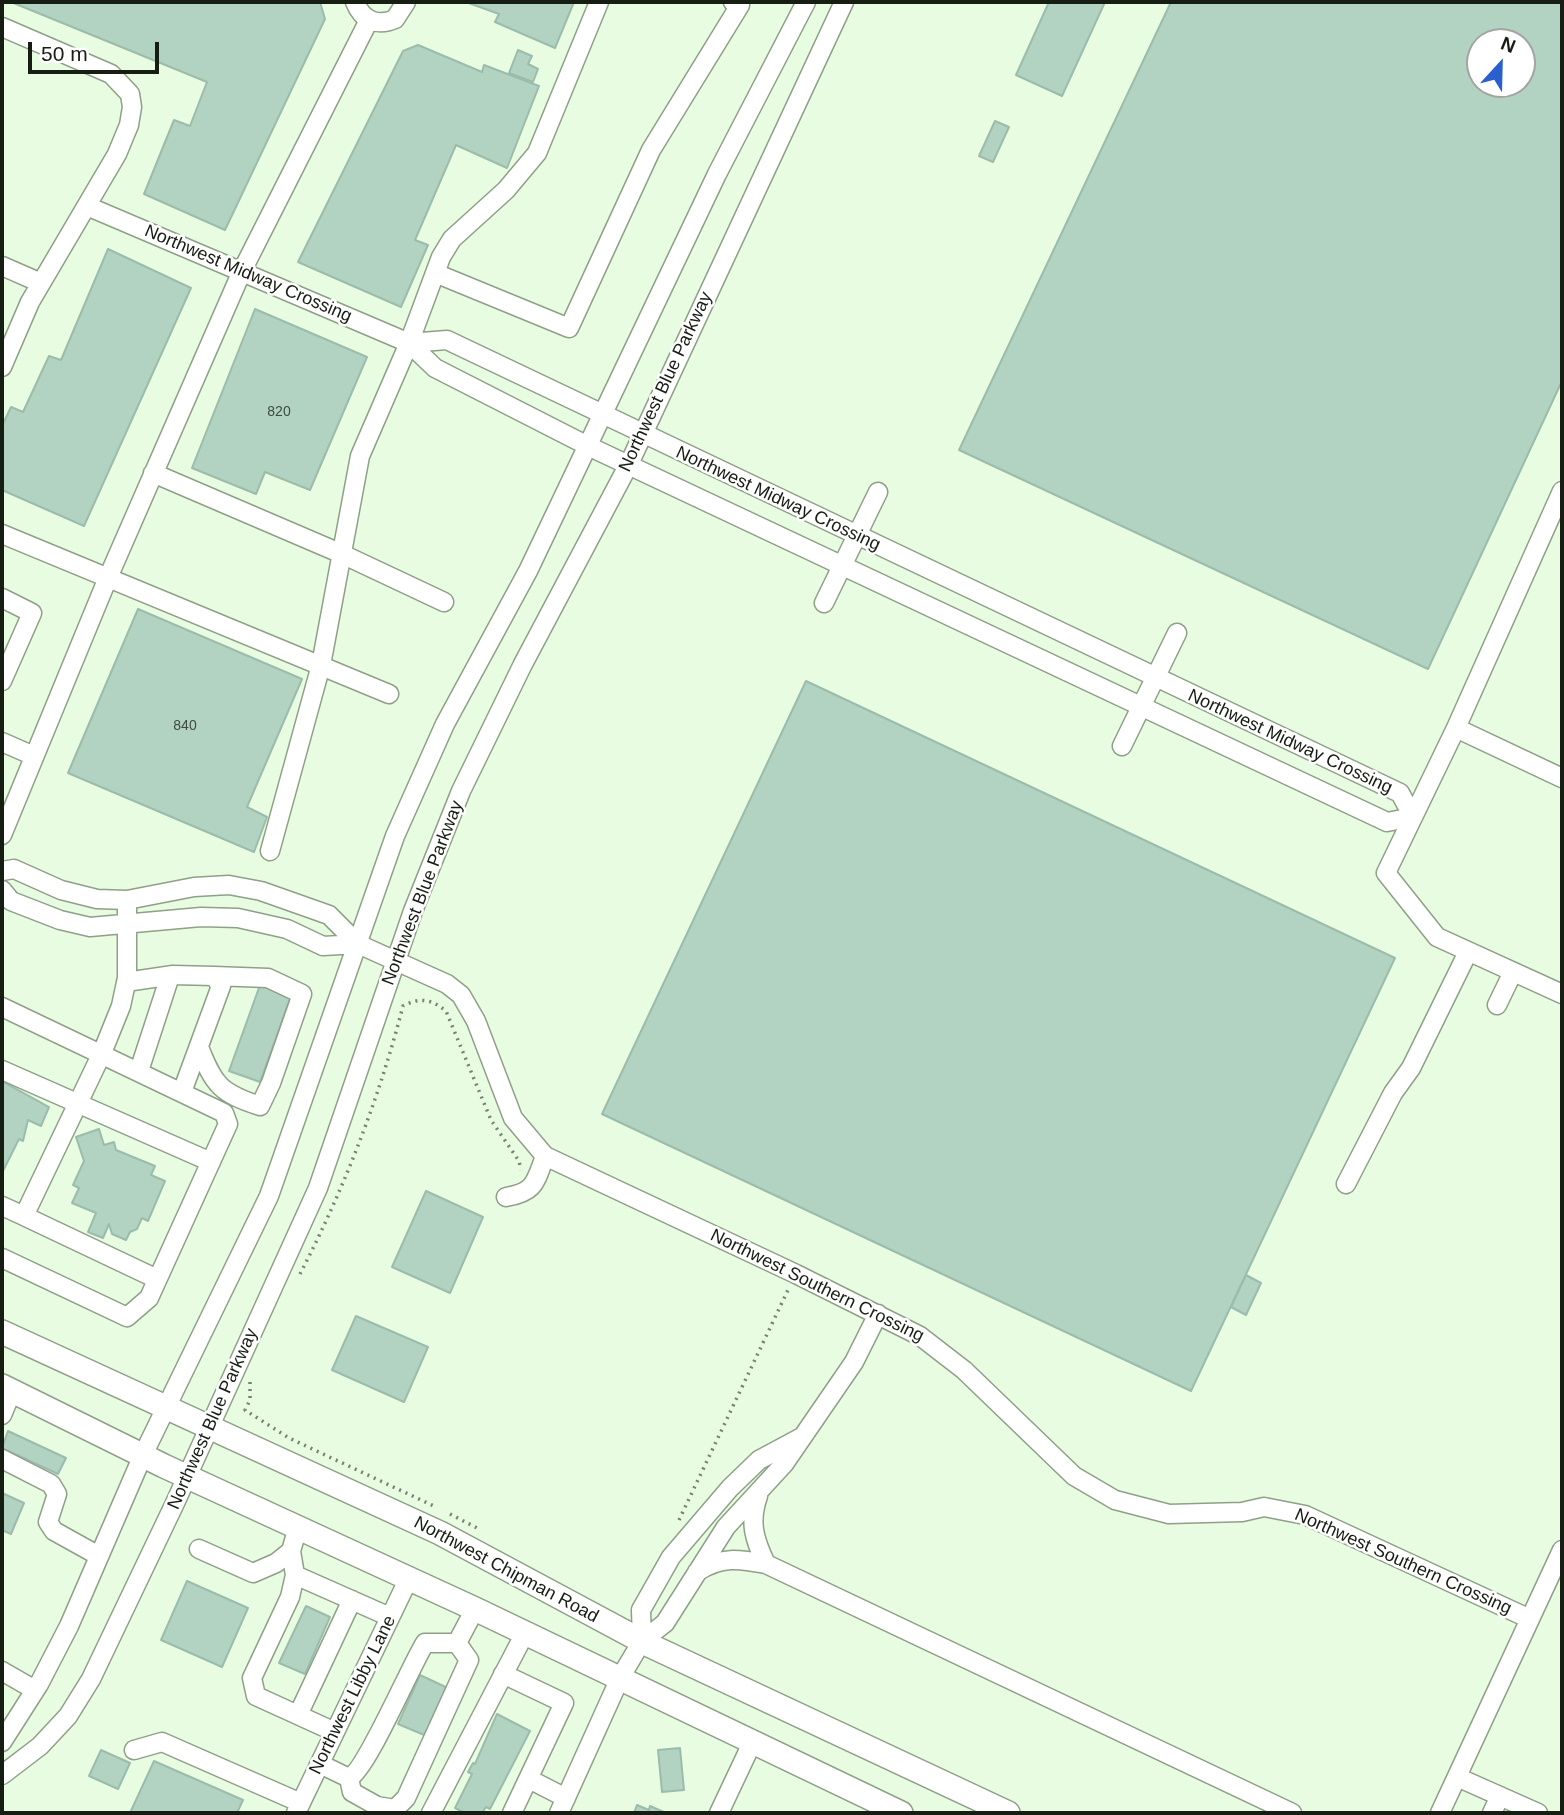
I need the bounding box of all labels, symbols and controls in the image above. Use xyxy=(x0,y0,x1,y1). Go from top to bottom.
scale bar xyxy=(32,28,163,72)
north arrow xyxy=(1466,28,1536,98)
text: N xyxy=(1498,33,1519,57)
text: 50 m xyxy=(41,42,88,65)
street label: Northwest Midway Crossing xyxy=(141,220,355,328)
street label: Northwest Blue Parkway xyxy=(615,289,717,475)
house number: 820 xyxy=(267,404,291,420)
street label: Northwest Midway Crossing xyxy=(672,442,884,556)
street label: Northwest Midway Crossing xyxy=(1184,685,1396,799)
house number: 840 xyxy=(173,718,197,734)
street label: Northwest Blue Parkway xyxy=(378,798,468,988)
street label: Northwest Southern Crossing xyxy=(707,1225,927,1347)
street label: Northwest Blue Parkway xyxy=(163,1325,263,1513)
street label: Northwest Southern Crossing xyxy=(1291,1504,1515,1620)
street label: Northwest Chipman Road xyxy=(410,1512,602,1628)
street label: Northwest Libby Lane xyxy=(305,1612,401,1778)

